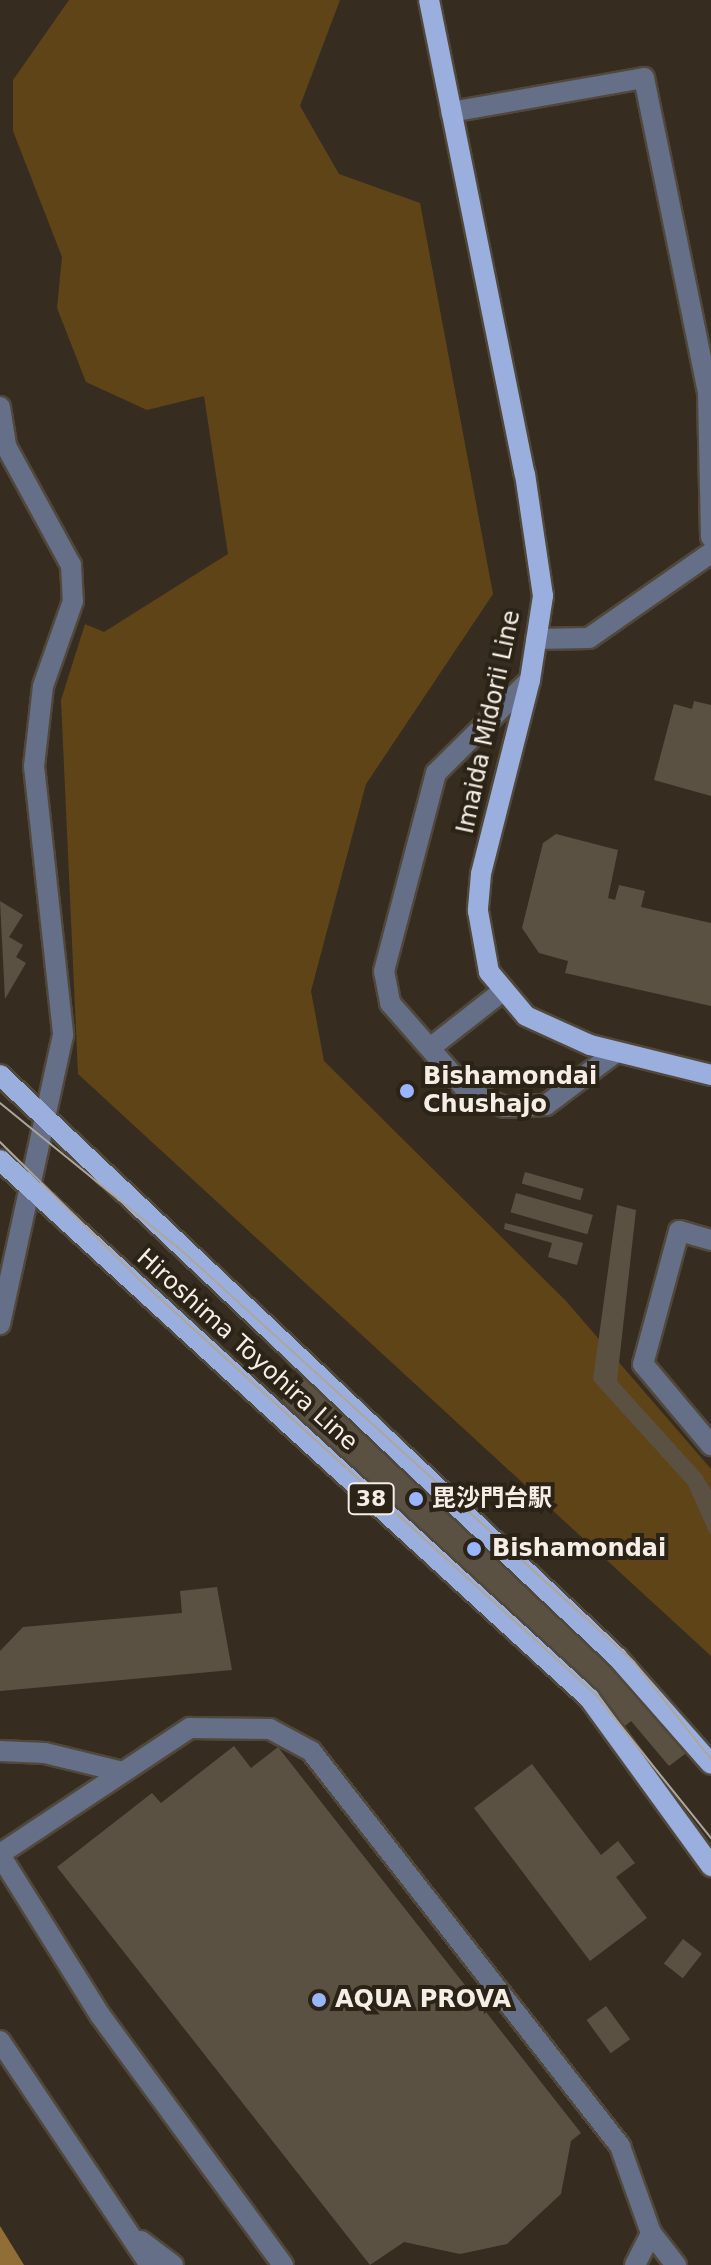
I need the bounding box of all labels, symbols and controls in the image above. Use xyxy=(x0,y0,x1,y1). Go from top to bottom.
street label: Imaida Midorii Line xyxy=(451,608,527,836)
place label: Bishamondai Chushajo xyxy=(423,1063,597,1119)
marker: Bishamondai Chushajo xyxy=(398,1082,416,1100)
street label: Hiroshima Toyohira Line xyxy=(131,1243,363,1457)
road number: 38 xyxy=(347,1481,395,1517)
place label: 毘沙門台駅 xyxy=(432,1485,552,1513)
marker: 毘沙門台駅 xyxy=(407,1490,425,1508)
place label: Bishamondai xyxy=(492,1535,666,1563)
marker: Bishamondai xyxy=(463,1538,485,1560)
place label: AQUA PROVA xyxy=(335,1986,511,2014)
marker: AQUA PROVA xyxy=(310,1991,328,2009)

